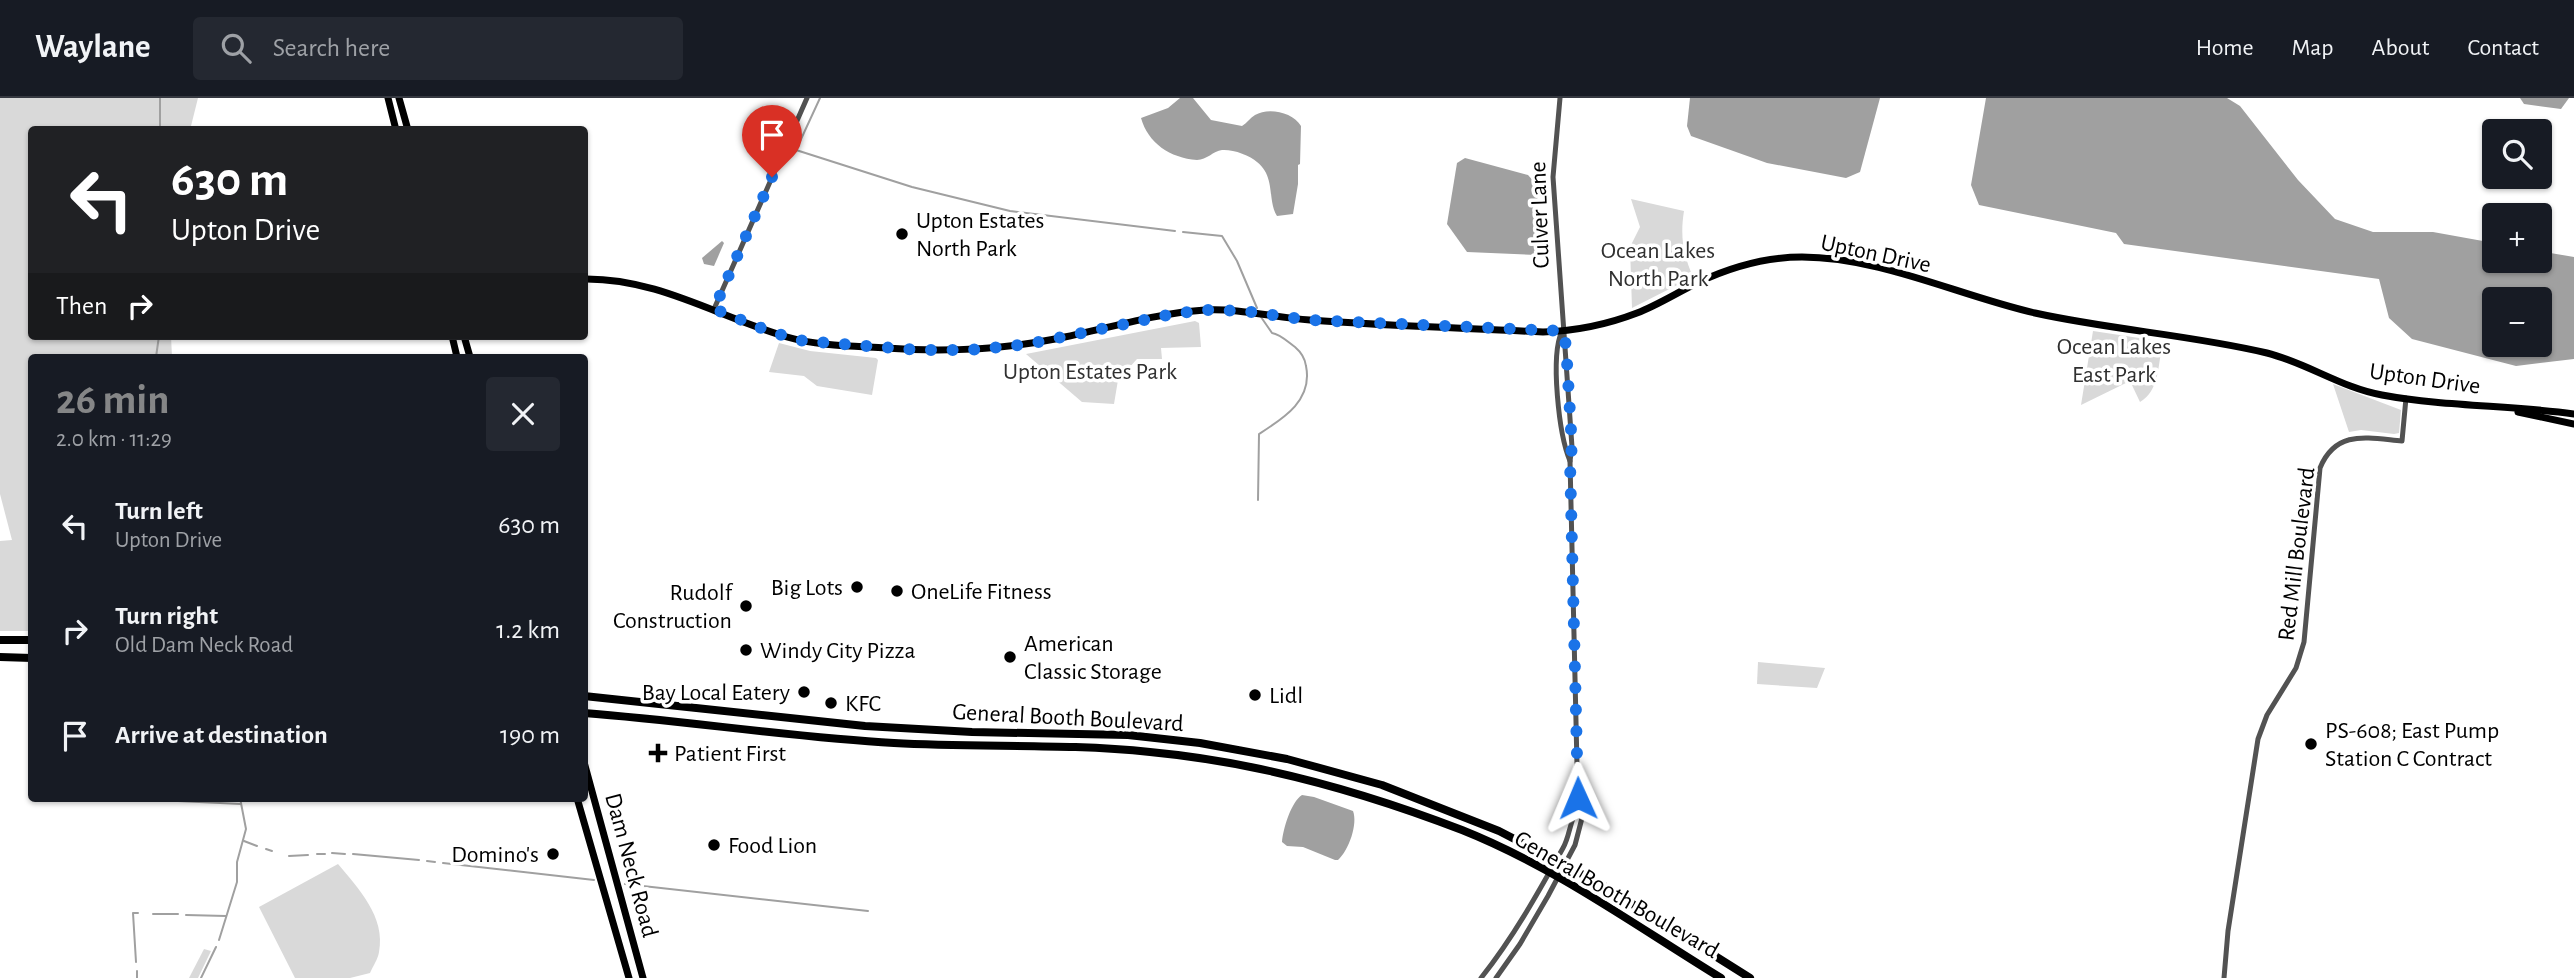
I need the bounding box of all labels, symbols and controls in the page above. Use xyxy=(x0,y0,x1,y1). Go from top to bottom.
search box xyxy=(193,17,683,80)
icon: search xyxy=(217,29,255,67)
text: Waylane xyxy=(35,31,151,64)
text: Search here xyxy=(273,35,390,61)
text: Home xyxy=(2196,36,2254,60)
text: Map xyxy=(2292,36,2334,60)
text: About xyxy=(2372,36,2429,60)
text: Contact xyxy=(2467,36,2539,60)
pin xyxy=(742,105,802,177)
icon: arrive xyxy=(753,116,791,154)
map controls xyxy=(2482,119,2552,357)
button: search xyxy=(2482,119,2552,189)
icon: left xyxy=(56,154,147,245)
text: 630 m xyxy=(171,156,288,205)
street label: Culver Lane xyxy=(1526,161,1554,269)
button: + xyxy=(2482,203,2552,273)
place label: Upton Estates North Park xyxy=(916,209,1044,261)
text: Upton Drive xyxy=(171,214,320,246)
marker: Upton Estates North Park xyxy=(894,226,910,242)
street label: Upton Drive xyxy=(1819,231,1933,277)
park label: Ocean Lakes North Park xyxy=(1601,239,1715,291)
icon: right xyxy=(121,287,159,325)
button: − xyxy=(2482,287,2552,357)
text: Then xyxy=(56,293,107,319)
park label: Ocean Lakes East Park xyxy=(2057,335,2171,387)
street label: Upton Drive xyxy=(2368,359,2482,399)
park label: Upton Estates Park xyxy=(1003,360,1177,384)
button: close xyxy=(486,377,560,451)
text: 26 min xyxy=(56,379,169,421)
text: 2.0 km · 11:29 xyxy=(56,428,172,451)
street label: Red Mill Boulevard xyxy=(2274,466,2320,642)
text: Turn left xyxy=(115,498,203,524)
icon: left xyxy=(56,507,94,545)
text: 630 m xyxy=(498,512,560,538)
text: Upton Drive xyxy=(115,529,222,552)
place label: Big Lots xyxy=(771,576,843,600)
marker: Big Lots xyxy=(849,579,865,595)
place label: OneLife Fitness xyxy=(911,580,1052,604)
place label: Rudolf Construction xyxy=(613,581,734,633)
marker: OneLife Fitness xyxy=(889,583,905,599)
marker: Rudolf Construction xyxy=(738,598,754,614)
text: Turn right xyxy=(115,603,218,629)
icon: right xyxy=(56,612,94,650)
text: 1.2 km xyxy=(496,617,560,643)
place label: American Classic Storage xyxy=(1024,632,1162,684)
text: Old Dam Neck Road xyxy=(115,634,293,657)
place label: Windy City Pizza xyxy=(760,639,916,663)
marker: Windy City Pizza xyxy=(738,642,754,658)
marker: American Classic Storage xyxy=(1002,649,1018,665)
place label: Bay Local Eatery xyxy=(642,681,790,705)
marker: Bay Local Eatery xyxy=(796,684,812,700)
place label: Lidl xyxy=(1269,684,1303,708)
marker: Lidl xyxy=(1247,687,1263,703)
place label: KFC xyxy=(845,692,881,716)
marker: KFC xyxy=(823,695,839,711)
street label: General Booth Boulevard xyxy=(952,700,1184,736)
icon: arrive xyxy=(56,717,94,755)
place label: PS-608; East Pump Station C Contract xyxy=(2325,719,2499,771)
text: Arrive at destination xyxy=(115,722,328,748)
text: 190 m xyxy=(500,722,560,748)
marker: PS-608; East Pump Station C Contract xyxy=(2303,736,2319,752)
place label: Patient First xyxy=(674,742,786,766)
marker: Patient First xyxy=(648,743,668,763)
position arrow xyxy=(1541,761,1615,835)
street label: Dam Neck Road xyxy=(600,790,662,940)
street label: General Booth Boulevard xyxy=(1510,827,1723,963)
place label: Food Lion xyxy=(728,834,817,858)
marker: Food Lion xyxy=(706,837,722,853)
place label: Domino's xyxy=(451,843,539,867)
marker: Domino's xyxy=(545,846,561,862)

